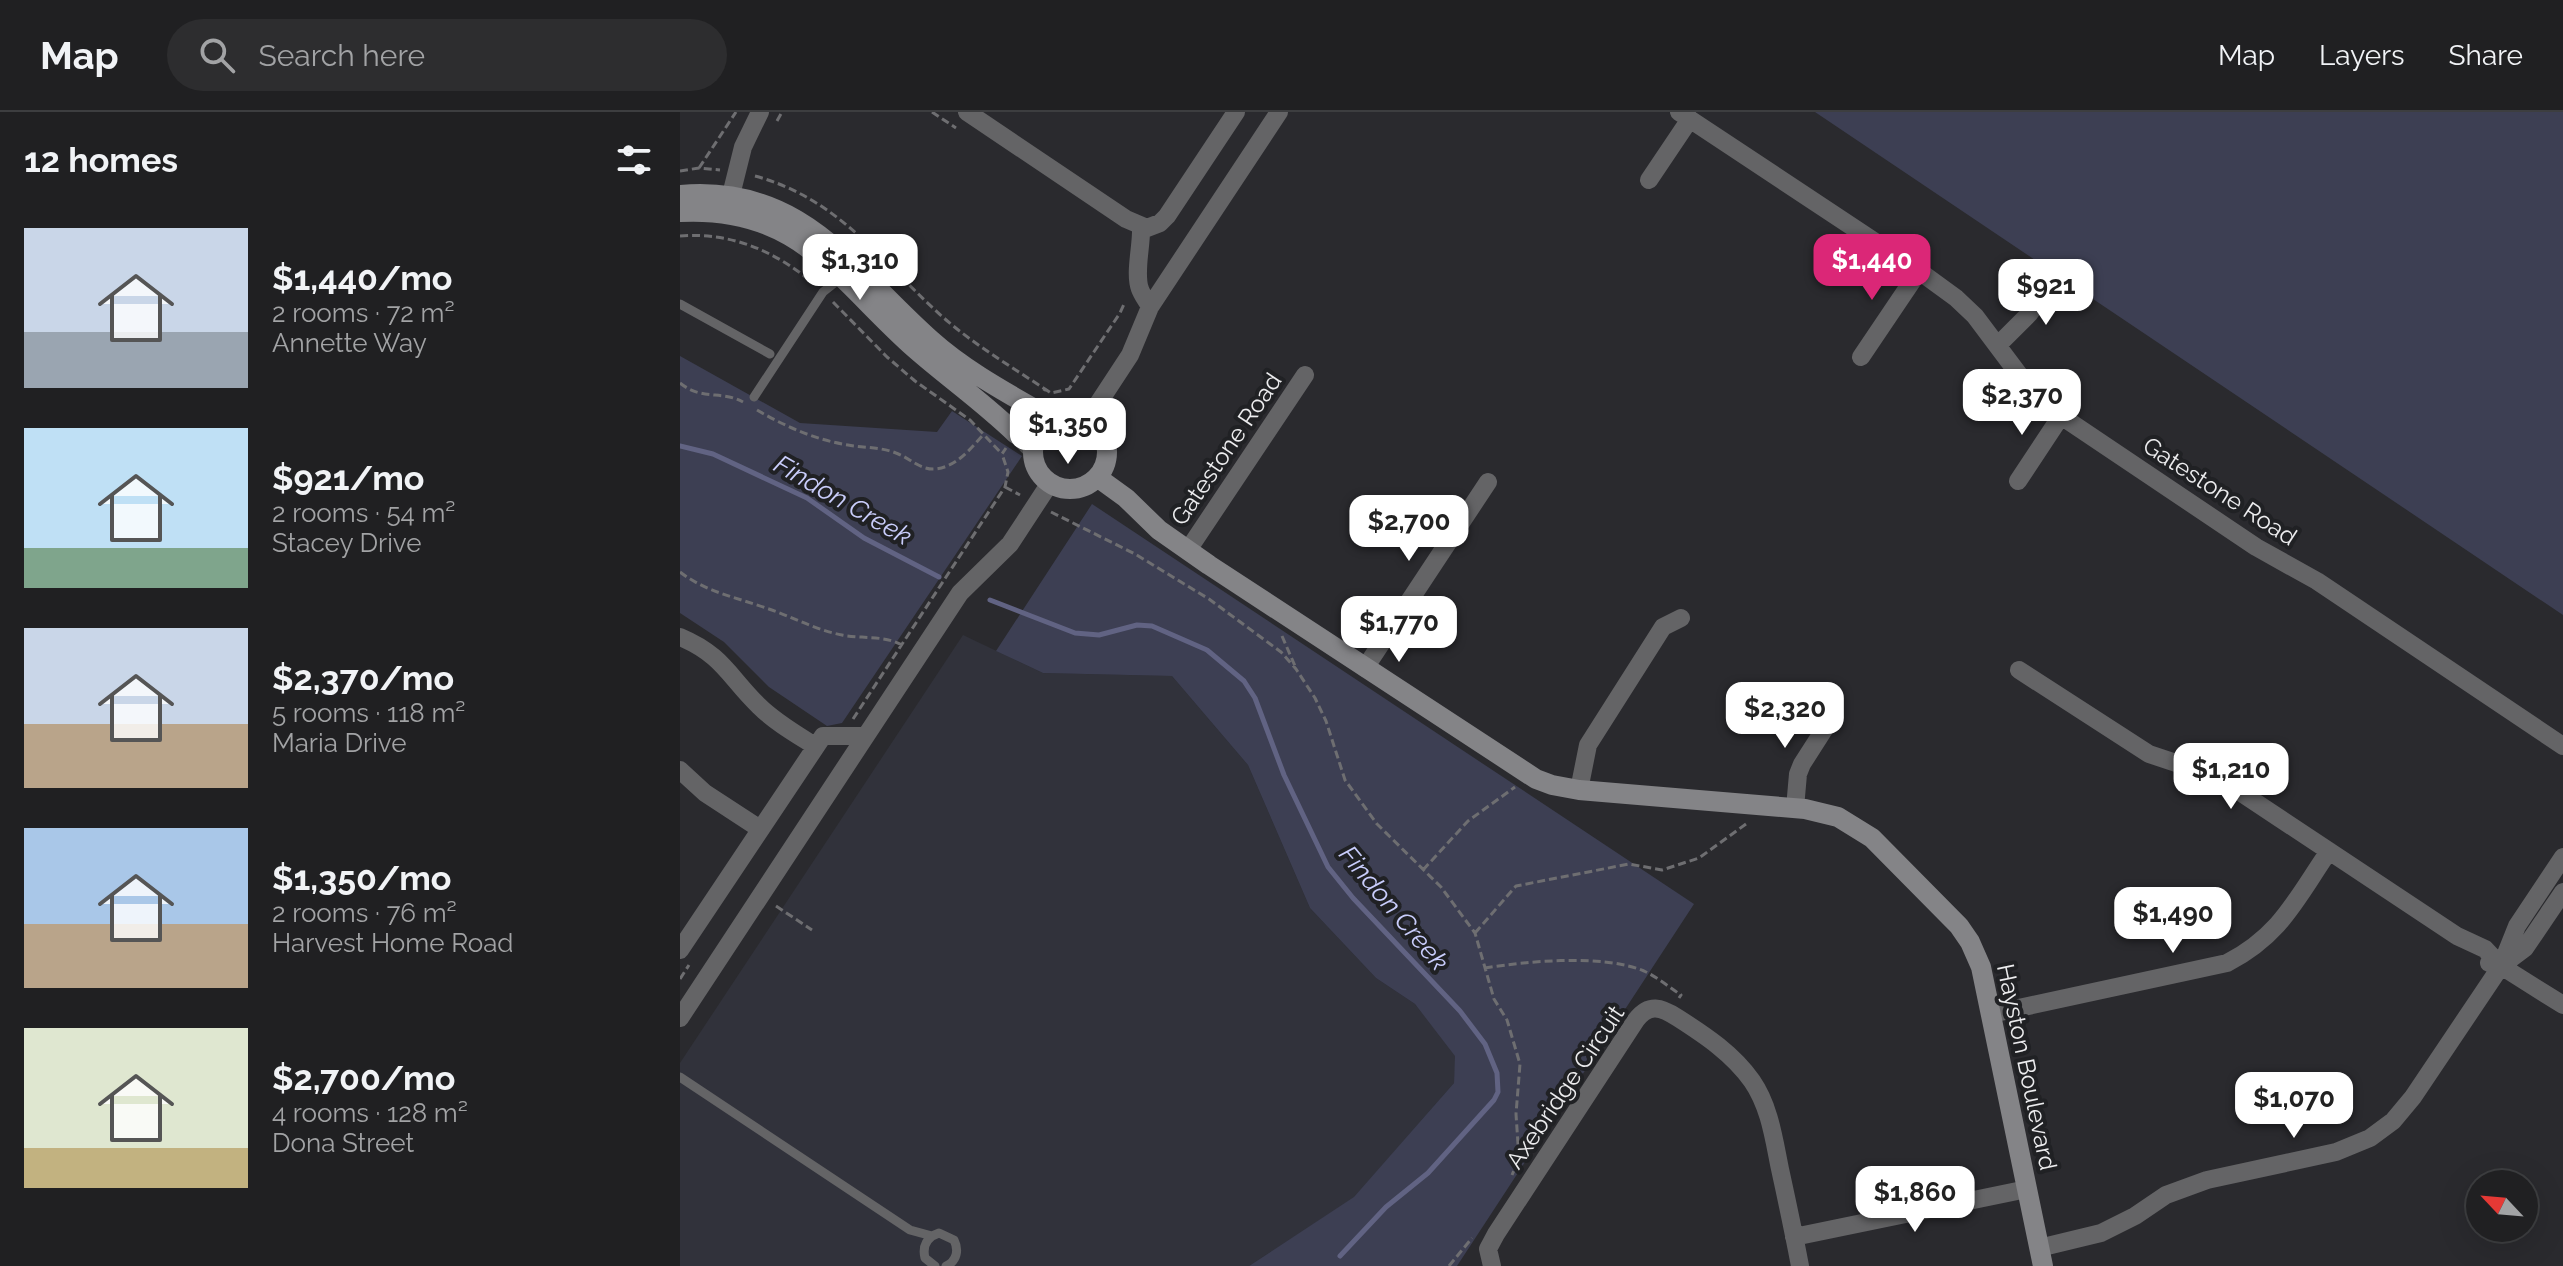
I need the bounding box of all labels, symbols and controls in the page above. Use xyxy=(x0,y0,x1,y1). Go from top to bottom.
search box xyxy=(167,19,727,91)
text: Map xyxy=(40,33,119,78)
icon: search xyxy=(195,33,239,77)
text: Search here xyxy=(259,38,425,73)
text: Map xyxy=(2218,39,2275,72)
text: Layers xyxy=(2319,39,2405,72)
text: Share xyxy=(2449,39,2523,72)
icon: filters xyxy=(612,138,656,182)
text: 12 homes xyxy=(24,140,178,180)
pin: $1,310 xyxy=(795,234,925,302)
pin: $1,440 xyxy=(1807,234,1937,302)
text: $1,310 xyxy=(821,245,899,275)
text: $1,440 xyxy=(1831,245,1913,275)
text: $1,440/mo xyxy=(272,258,452,298)
pin: $921 xyxy=(1999,259,2093,327)
icon: home xyxy=(88,260,184,356)
text: $921 xyxy=(2016,270,2076,300)
text: 2 rooms · 72 m² xyxy=(272,298,455,328)
text: Annette Way xyxy=(272,328,427,358)
street label: Gatestone Road xyxy=(1164,367,1288,531)
pin: $2,370 xyxy=(1957,369,2087,437)
text: $2,370 xyxy=(1981,380,2063,410)
pin: $1,350 xyxy=(1003,398,1133,466)
text: $1,350 xyxy=(1028,409,1108,439)
street label: Gatestone Road xyxy=(2138,430,2302,552)
water label: Findon Creek xyxy=(769,449,917,551)
text: $921/mo xyxy=(272,458,424,498)
icon: home xyxy=(88,460,184,556)
pin: $2,700 xyxy=(1344,495,1474,563)
text: 2 rooms · 54 m² xyxy=(272,498,455,528)
text: $2,700 xyxy=(1367,506,1451,536)
text: Stacey Drive xyxy=(272,528,422,558)
pin: $1,770 xyxy=(1334,596,1464,664)
text: $1,770 xyxy=(1359,607,1439,637)
text: $2,370/mo xyxy=(272,658,454,698)
icon: home xyxy=(88,660,184,756)
pin: $2,320 xyxy=(1720,682,1850,750)
text: $2,320 xyxy=(1744,693,1826,723)
text: 5 rooms · 118 m² xyxy=(272,698,465,728)
text: Maria Drive xyxy=(272,728,406,758)
pin: $1,210 xyxy=(2166,743,2296,811)
text: $1,210 xyxy=(2192,754,2270,784)
water label: Findon Creek xyxy=(1333,840,1455,977)
text: $1,350/mo xyxy=(272,858,451,898)
icon: home xyxy=(88,860,184,956)
pin: $1,490 xyxy=(2108,887,2238,955)
text: 2 rooms · 76 m² xyxy=(272,898,457,928)
text: $1,490 xyxy=(2132,898,2214,928)
text: Harvest Home Road xyxy=(272,928,514,958)
street label: Hayston Boulevard xyxy=(1991,961,2063,1173)
street label: Axebridge Circuit xyxy=(1500,1000,1630,1174)
text: $2,700/mo xyxy=(272,1058,455,1098)
icon: home xyxy=(88,1060,184,1156)
pin: $1,070 xyxy=(2229,1072,2359,1140)
text: $1,070 xyxy=(2253,1083,2335,1113)
text: 4 rooms · 128 m² xyxy=(272,1098,468,1128)
text: Dona Street xyxy=(272,1128,414,1158)
pin: $1,860 xyxy=(1850,1166,1980,1234)
north arrow xyxy=(2466,1170,2538,1242)
map controls xyxy=(2466,1170,2538,1242)
text: $1,860 xyxy=(1874,1177,1956,1207)

